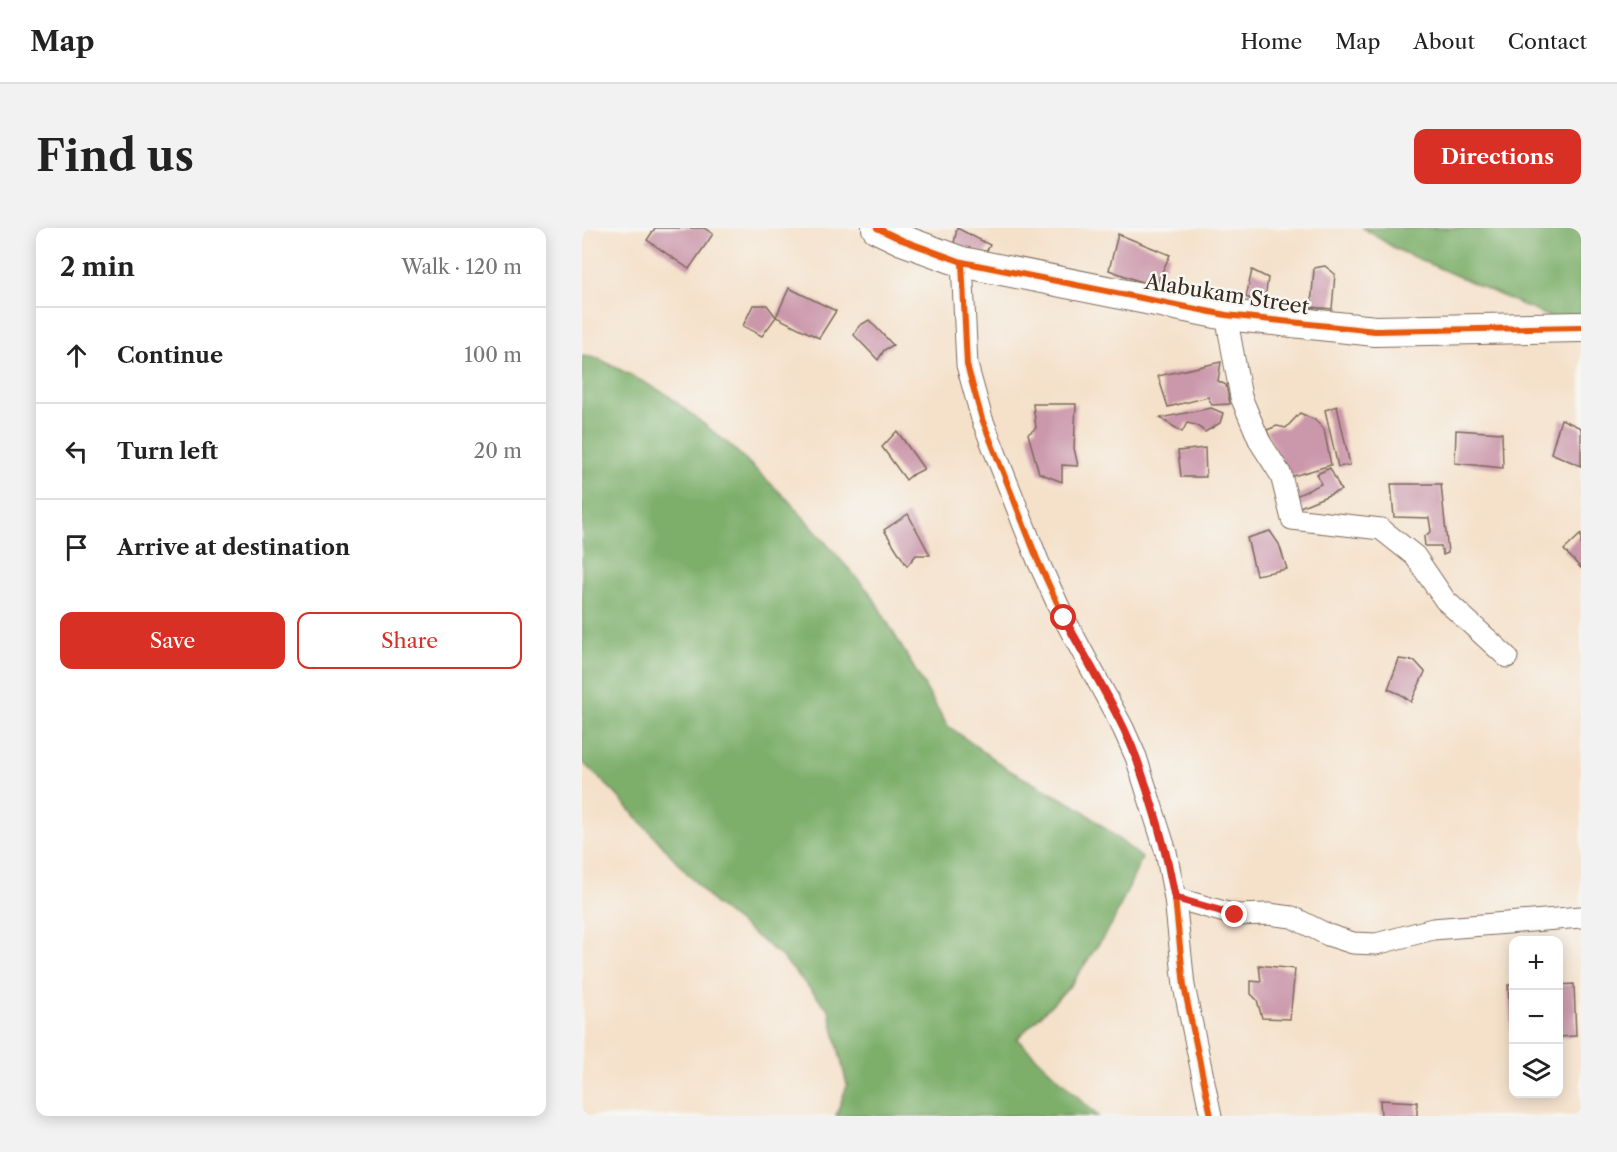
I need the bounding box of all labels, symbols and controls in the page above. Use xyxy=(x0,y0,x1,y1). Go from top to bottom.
text: Map xyxy=(30,24,94,58)
text: Home xyxy=(1241,29,1302,54)
text: Map xyxy=(1335,29,1380,54)
text: About xyxy=(1413,29,1475,54)
text: Contact xyxy=(1508,29,1587,54)
button: Directions xyxy=(1414,129,1581,184)
text: Find us xyxy=(36,130,194,182)
text: 2 min xyxy=(60,251,135,283)
text: Walk · 120 m xyxy=(401,255,522,279)
street label: Alabukam Street xyxy=(1142,269,1311,319)
icon: ahead xyxy=(60,339,93,372)
text: Continue xyxy=(117,342,223,369)
text: 100 m xyxy=(464,343,522,367)
icon: left xyxy=(60,435,93,468)
text: Turn left xyxy=(117,438,218,465)
text: 20 m xyxy=(474,439,522,463)
icon: arrive xyxy=(60,531,93,564)
text: Arrive at destination xyxy=(117,534,350,561)
route start xyxy=(1050,604,1076,630)
button: Save xyxy=(60,612,285,669)
button: Share xyxy=(297,612,522,669)
route end xyxy=(1221,901,1247,927)
map controls xyxy=(1509,936,1563,1098)
button: + xyxy=(1509,936,1563,990)
button: − xyxy=(1509,990,1563,1044)
button: layers xyxy=(1509,1044,1563,1098)

